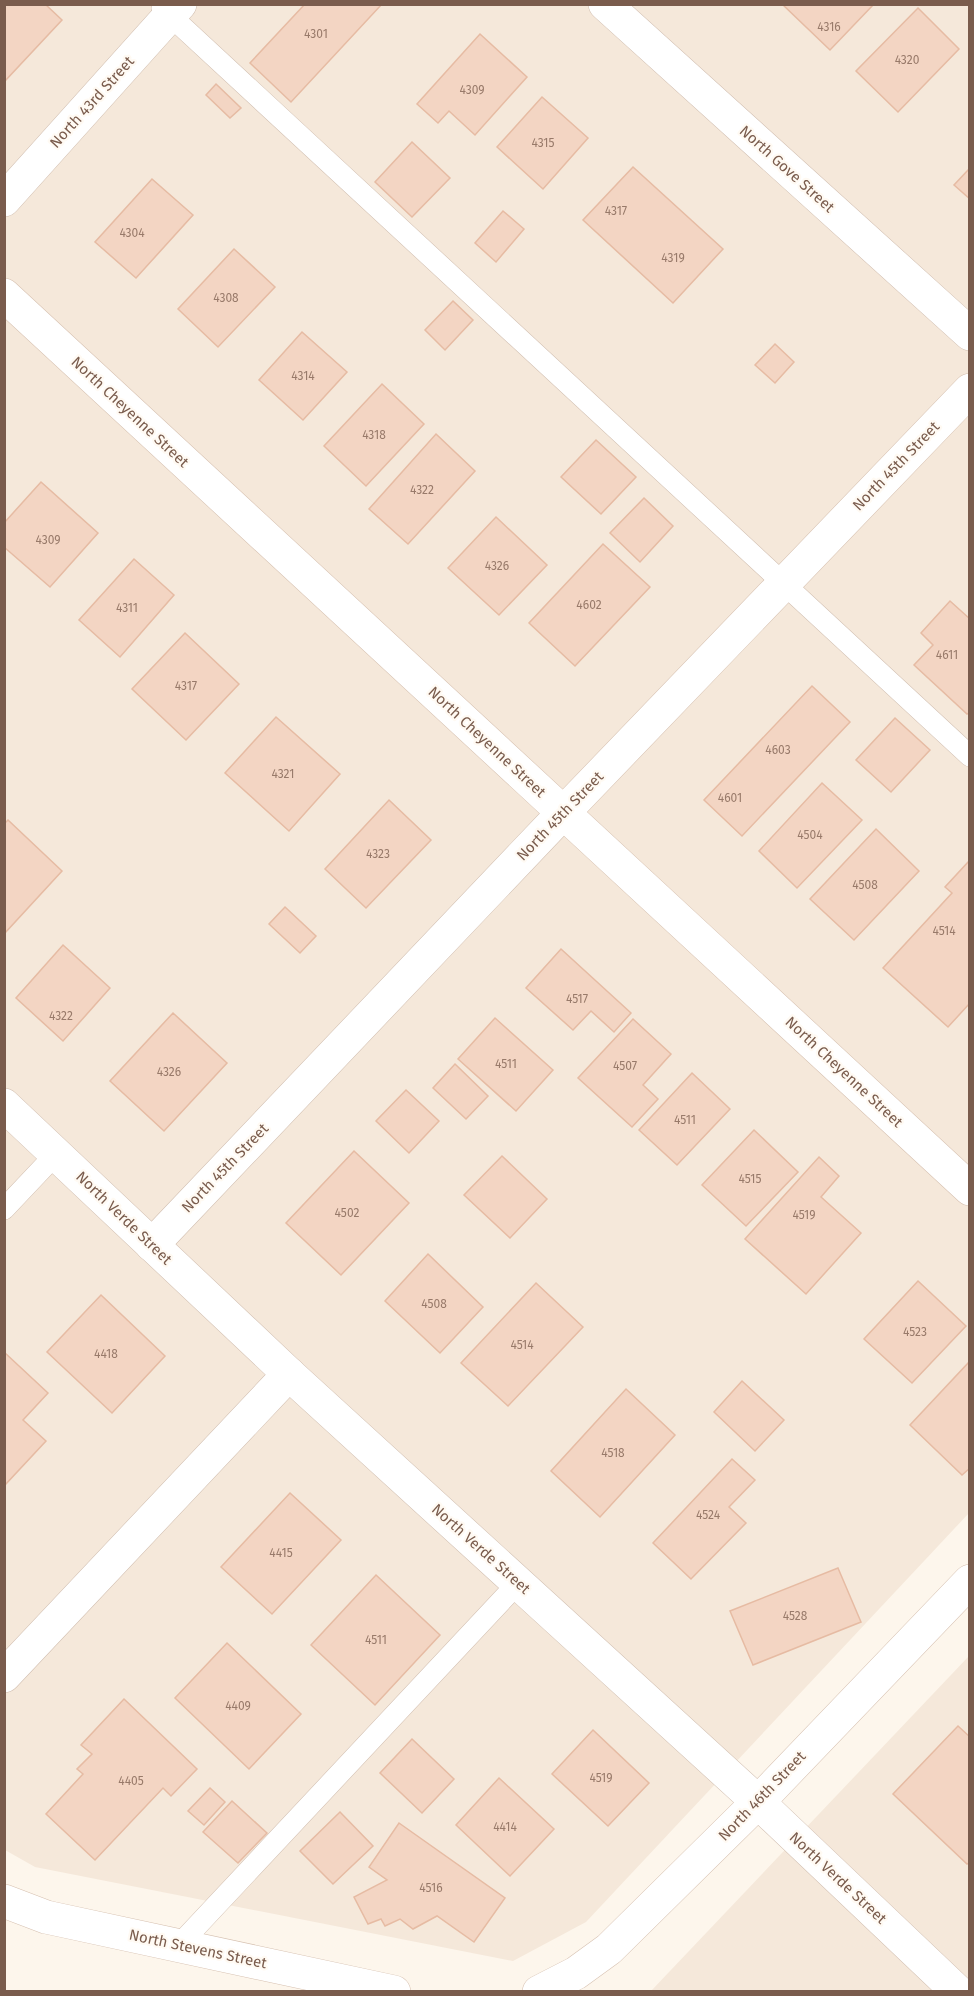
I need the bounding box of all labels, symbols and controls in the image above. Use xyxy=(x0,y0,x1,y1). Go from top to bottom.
house number: 4316 xyxy=(817,20,841,34)
house number: 4301 xyxy=(304,27,328,41)
street label: North 43rd Street xyxy=(46,52,138,152)
house number: 4320 xyxy=(895,53,920,67)
house number: 4309 xyxy=(459,83,485,97)
street label: North Gove Street xyxy=(736,122,839,217)
house number: 4315 xyxy=(531,136,555,150)
house number: 4317 xyxy=(605,204,627,218)
house number: 4304 xyxy=(119,226,145,240)
house number: 4319 xyxy=(661,251,685,265)
house number: 4308 xyxy=(213,291,239,305)
street label: North Cheyenne Street xyxy=(68,353,193,472)
house number: 4314 xyxy=(291,369,315,383)
street label: North 45th Street xyxy=(849,417,944,514)
house number: 4318 xyxy=(362,428,386,442)
house number: 4322 xyxy=(410,483,434,497)
house number: 4309 xyxy=(35,533,61,547)
house number: 4326 xyxy=(485,559,509,573)
house number: 4602 xyxy=(576,598,602,612)
house number: 4311 xyxy=(116,601,138,615)
house number: 4611 xyxy=(936,648,958,662)
house number: 4317 xyxy=(175,679,197,693)
street label: North Cheyenne Street xyxy=(425,683,550,802)
house number: 4603 xyxy=(765,743,791,757)
house number: 4321 xyxy=(272,767,294,781)
street label: North 45th Street xyxy=(513,767,608,864)
house number: 4601 xyxy=(718,791,742,805)
house number: 4504 xyxy=(797,828,823,842)
house number: 4323 xyxy=(366,847,390,861)
house number: 4508 xyxy=(852,878,878,892)
house number: 4514 xyxy=(932,924,956,938)
house number: 4517 xyxy=(566,992,588,1006)
house number: 4322 xyxy=(49,1009,73,1023)
street label: North Cheyenne Street xyxy=(782,1013,907,1132)
house number: 4511 xyxy=(495,1057,517,1071)
house number: 4507 xyxy=(613,1059,637,1073)
house number: 4326 xyxy=(157,1065,181,1079)
house number: 4511 xyxy=(674,1113,696,1127)
street label: North 45th Street xyxy=(178,1119,273,1216)
street label: North Verde Street xyxy=(72,1168,176,1269)
house number: 4515 xyxy=(739,1172,761,1186)
house number: 4502 xyxy=(335,1206,359,1220)
house number: 4519 xyxy=(792,1208,816,1222)
house number: 4508 xyxy=(421,1297,447,1311)
house number: 4523 xyxy=(903,1325,927,1339)
house number: 4514 xyxy=(510,1338,534,1352)
house number: 4418 xyxy=(94,1347,118,1361)
house number: 4518 xyxy=(601,1446,625,1460)
street label: North Verde Street xyxy=(428,1500,534,1598)
house number: 4524 xyxy=(696,1508,721,1522)
house number: 4415 xyxy=(269,1546,293,1560)
house number: 4528 xyxy=(783,1609,808,1623)
house number: 4511 xyxy=(365,1633,387,1647)
house number: 4409 xyxy=(225,1699,251,1713)
street label: North 46th Street xyxy=(715,1747,810,1845)
house number: 4519 xyxy=(589,1771,613,1785)
house number: 4405 xyxy=(118,1774,144,1788)
house number: 4414 xyxy=(493,1820,517,1834)
street label: North Verde Street xyxy=(786,1828,891,1928)
house number: 4516 xyxy=(419,1881,443,1895)
street label: North Stevens Street xyxy=(127,1926,269,1973)

